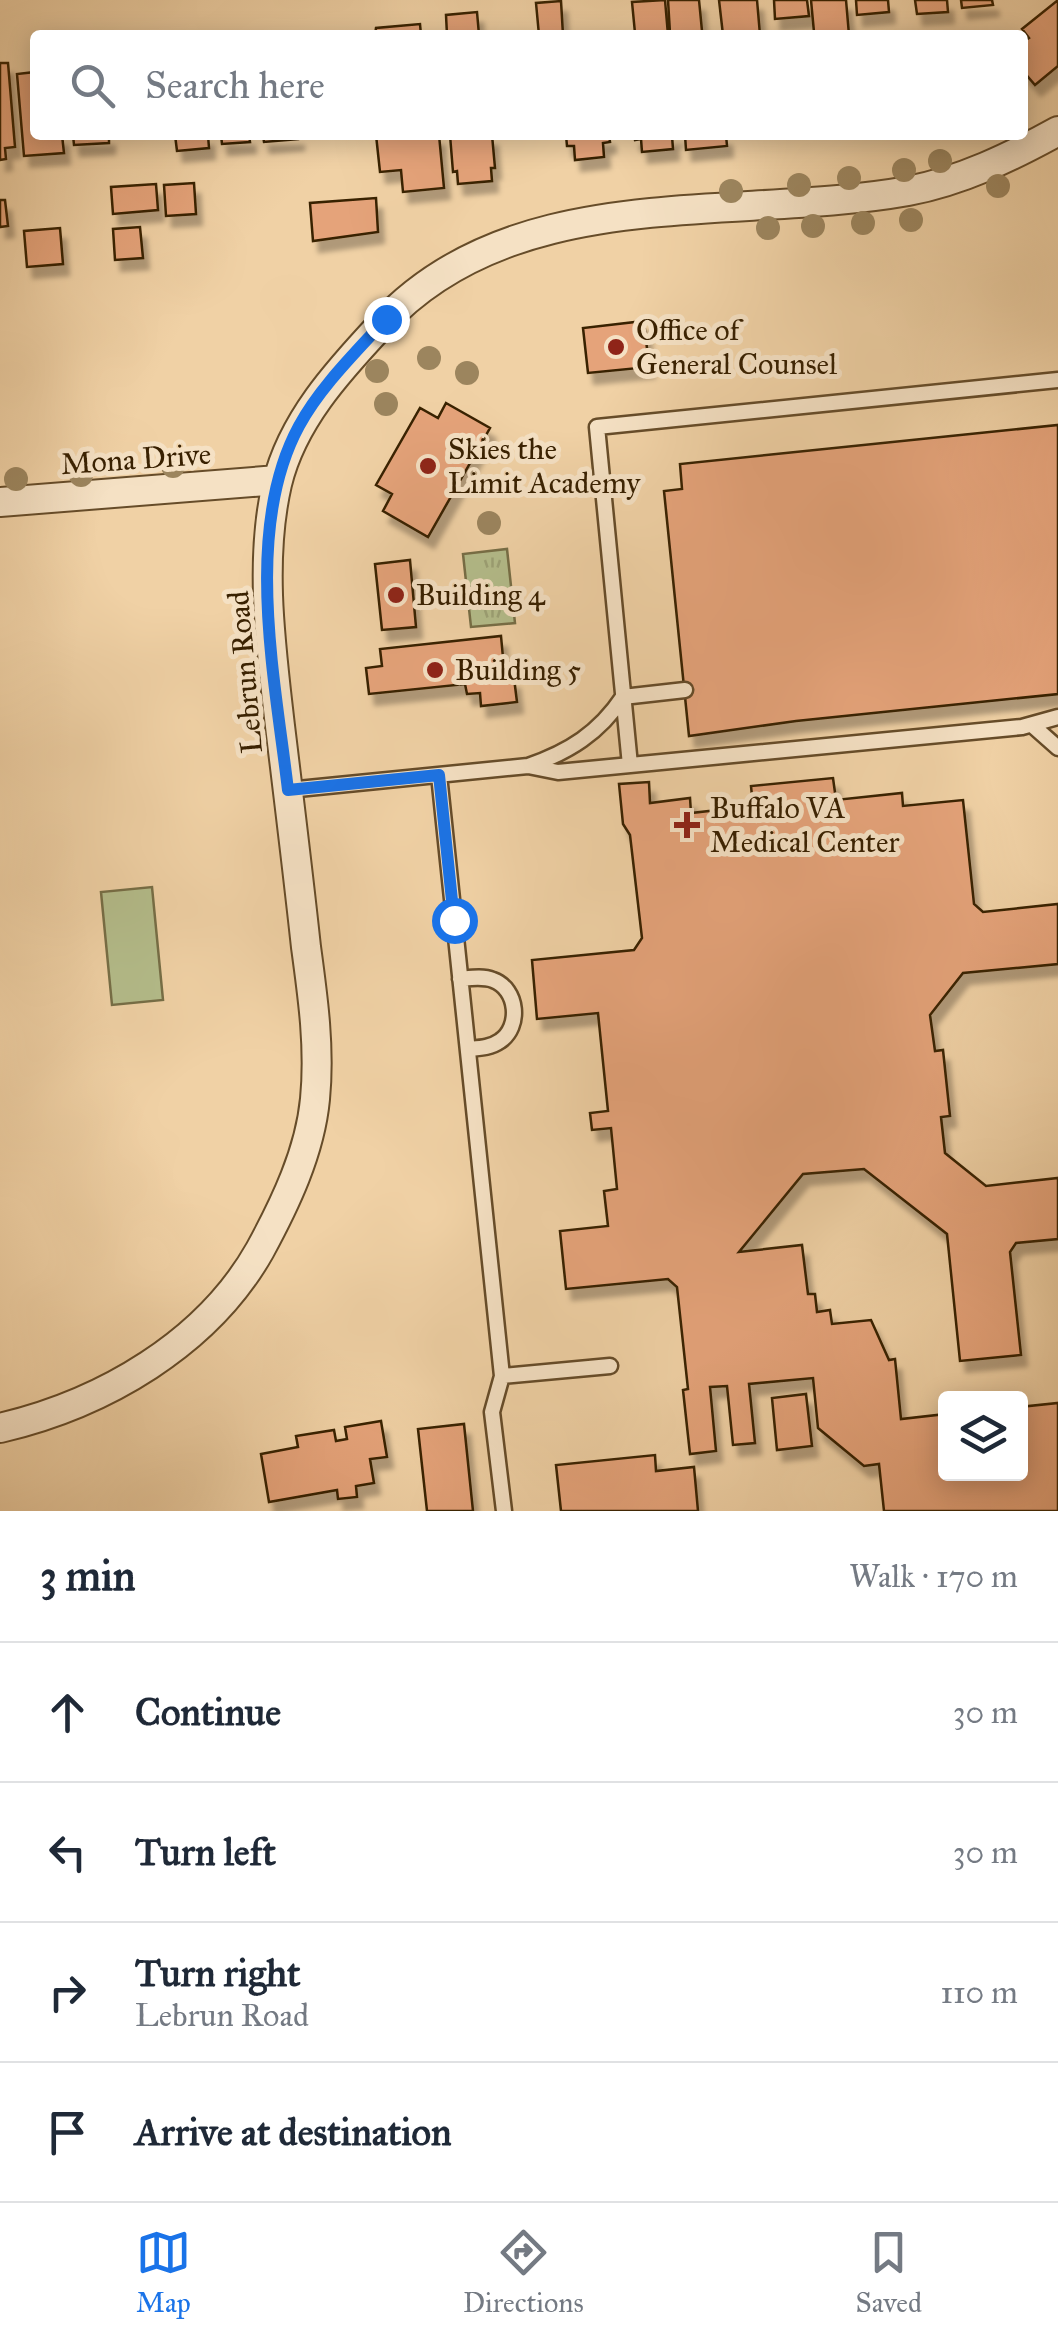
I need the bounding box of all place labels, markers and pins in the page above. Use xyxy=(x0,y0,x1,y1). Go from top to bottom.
place label: Office of General Counsel xyxy=(636,312,838,382)
marker: Office of General Counsel xyxy=(605,336,627,358)
place label: Skies the Limit Academy xyxy=(448,431,641,501)
marker: Skies the Limit Academy xyxy=(417,455,439,477)
place label: Building 4 xyxy=(416,577,546,613)
marker: Building 4 xyxy=(385,584,407,606)
place label: Building 5 xyxy=(455,652,581,688)
marker: Building 5 xyxy=(424,659,446,681)
place label: Buffalo VA Medical Center xyxy=(710,790,900,860)
marker: Buffalo VA Medical Center xyxy=(674,812,700,838)

